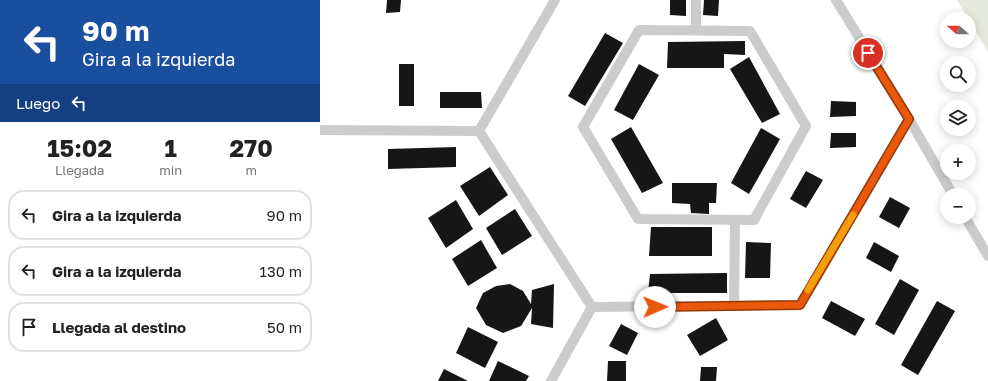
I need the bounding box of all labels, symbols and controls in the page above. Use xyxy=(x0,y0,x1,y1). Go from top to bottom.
north arrow xyxy=(940,12,976,48)
map controls xyxy=(940,12,976,224)
text: 90 m xyxy=(82,14,149,47)
icon: left xyxy=(16,16,68,68)
pin xyxy=(851,36,885,70)
icon: arrive xyxy=(857,42,879,64)
text: Gira a la izquierda xyxy=(82,48,235,70)
button: search xyxy=(940,56,976,92)
icon: left xyxy=(68,92,90,114)
text: Luego xyxy=(16,94,60,112)
button: layers xyxy=(940,100,976,136)
text: 15:02 xyxy=(47,133,112,162)
text: 1 xyxy=(165,133,177,162)
text: 270 xyxy=(229,133,273,162)
button: + xyxy=(940,144,976,180)
text: Llegada xyxy=(55,162,104,178)
text: min xyxy=(159,162,182,178)
text: m xyxy=(245,162,257,178)
button: − xyxy=(940,188,976,224)
icon: left xyxy=(18,204,40,226)
text: Gira a la izquierda xyxy=(52,206,182,224)
text: 90 m xyxy=(267,206,302,224)
icon: left xyxy=(18,260,40,282)
text: Gira a la izquierda xyxy=(52,262,182,280)
text: 130 m xyxy=(260,262,302,280)
position arrow xyxy=(634,286,676,328)
icon: arrive xyxy=(18,316,40,338)
text: Llegada al destino xyxy=(52,318,186,336)
text: 50 m xyxy=(267,318,302,336)

